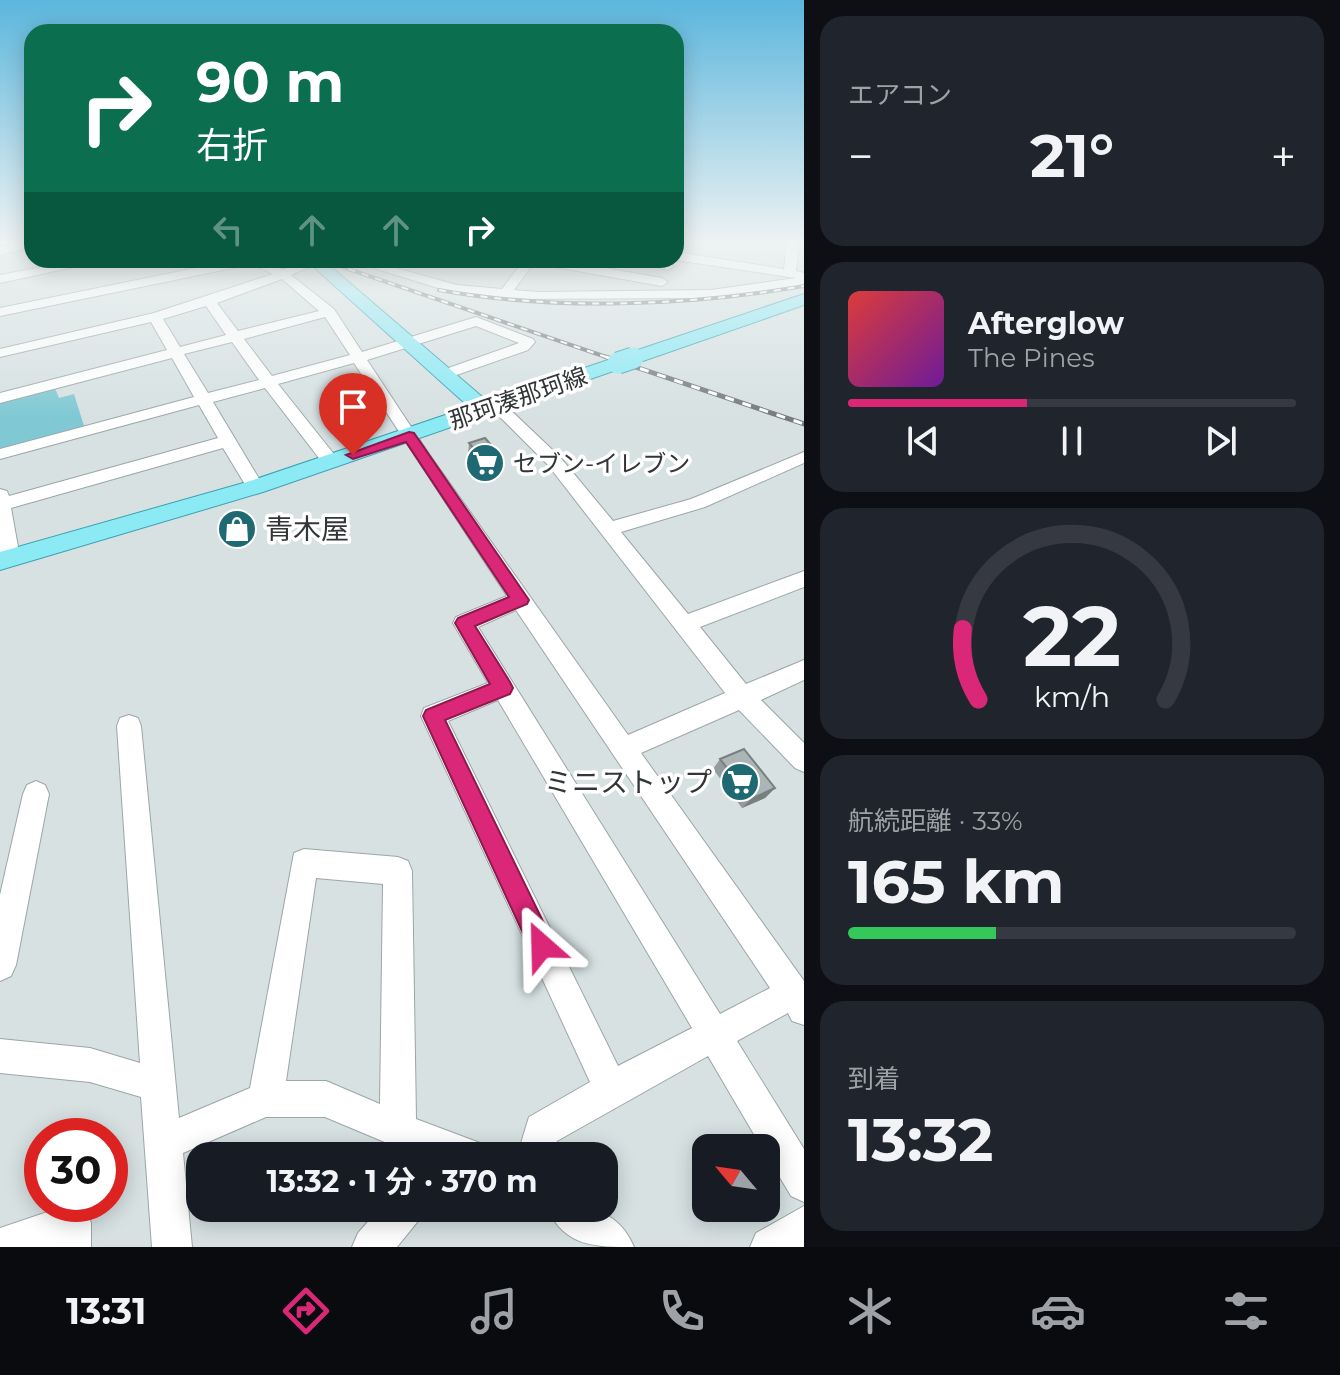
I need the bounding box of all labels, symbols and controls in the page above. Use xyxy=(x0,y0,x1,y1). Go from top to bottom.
text: 90 m xyxy=(196,48,344,116)
icon: right xyxy=(64,56,168,160)
text: エアコン xyxy=(848,79,952,111)
text: 21° xyxy=(1030,119,1114,192)
text: 右折 xyxy=(196,123,268,167)
text: − xyxy=(848,129,873,183)
text: + xyxy=(1271,129,1296,183)
icon: left xyxy=(206,208,250,252)
icon: ahead xyxy=(290,208,334,252)
icon: ahead xyxy=(374,208,418,252)
icon: right xyxy=(458,208,502,252)
text: Afterglow xyxy=(968,305,1124,342)
text: The Pines xyxy=(968,342,1095,374)
street label: 那珂湊那珂線 xyxy=(445,361,591,435)
pin xyxy=(319,373,387,455)
icon: arrive xyxy=(331,385,375,429)
icon: previous xyxy=(901,419,945,463)
icon: pause xyxy=(1050,419,1094,463)
icon: next xyxy=(1199,419,1243,463)
supermarket icon: セブン-イレブン xyxy=(464,442,506,484)
place label: セブン-イレブン xyxy=(513,449,690,478)
shop icon: 青木屋 xyxy=(216,508,258,550)
place label: 青木屋 xyxy=(265,512,349,546)
text: 22 xyxy=(1023,584,1121,686)
text: km/h xyxy=(1034,679,1110,714)
supermarket icon: ミニストップ xyxy=(719,761,761,803)
place label: ミニストップ xyxy=(544,765,712,799)
text: 航続距離 · 33% xyxy=(848,805,1023,837)
text: 165 km xyxy=(848,845,1064,918)
position arrow xyxy=(500,904,584,988)
text: 到着 xyxy=(848,1063,900,1095)
text: 13:32 xyxy=(848,1103,993,1176)
speed limit sign: 30 xyxy=(24,1118,128,1222)
north arrow xyxy=(692,1134,780,1222)
map controls xyxy=(692,1134,780,1222)
text: 13:32 · 1 分 · 370 m xyxy=(267,1163,537,1200)
icon: directions xyxy=(278,1283,334,1339)
icon: music xyxy=(466,1283,522,1339)
icon: phone xyxy=(654,1283,710,1339)
icon: climate xyxy=(842,1283,898,1339)
icon: car xyxy=(1030,1283,1086,1339)
icon: filters xyxy=(1218,1283,1274,1339)
text: 13:31 xyxy=(66,1289,146,1333)

